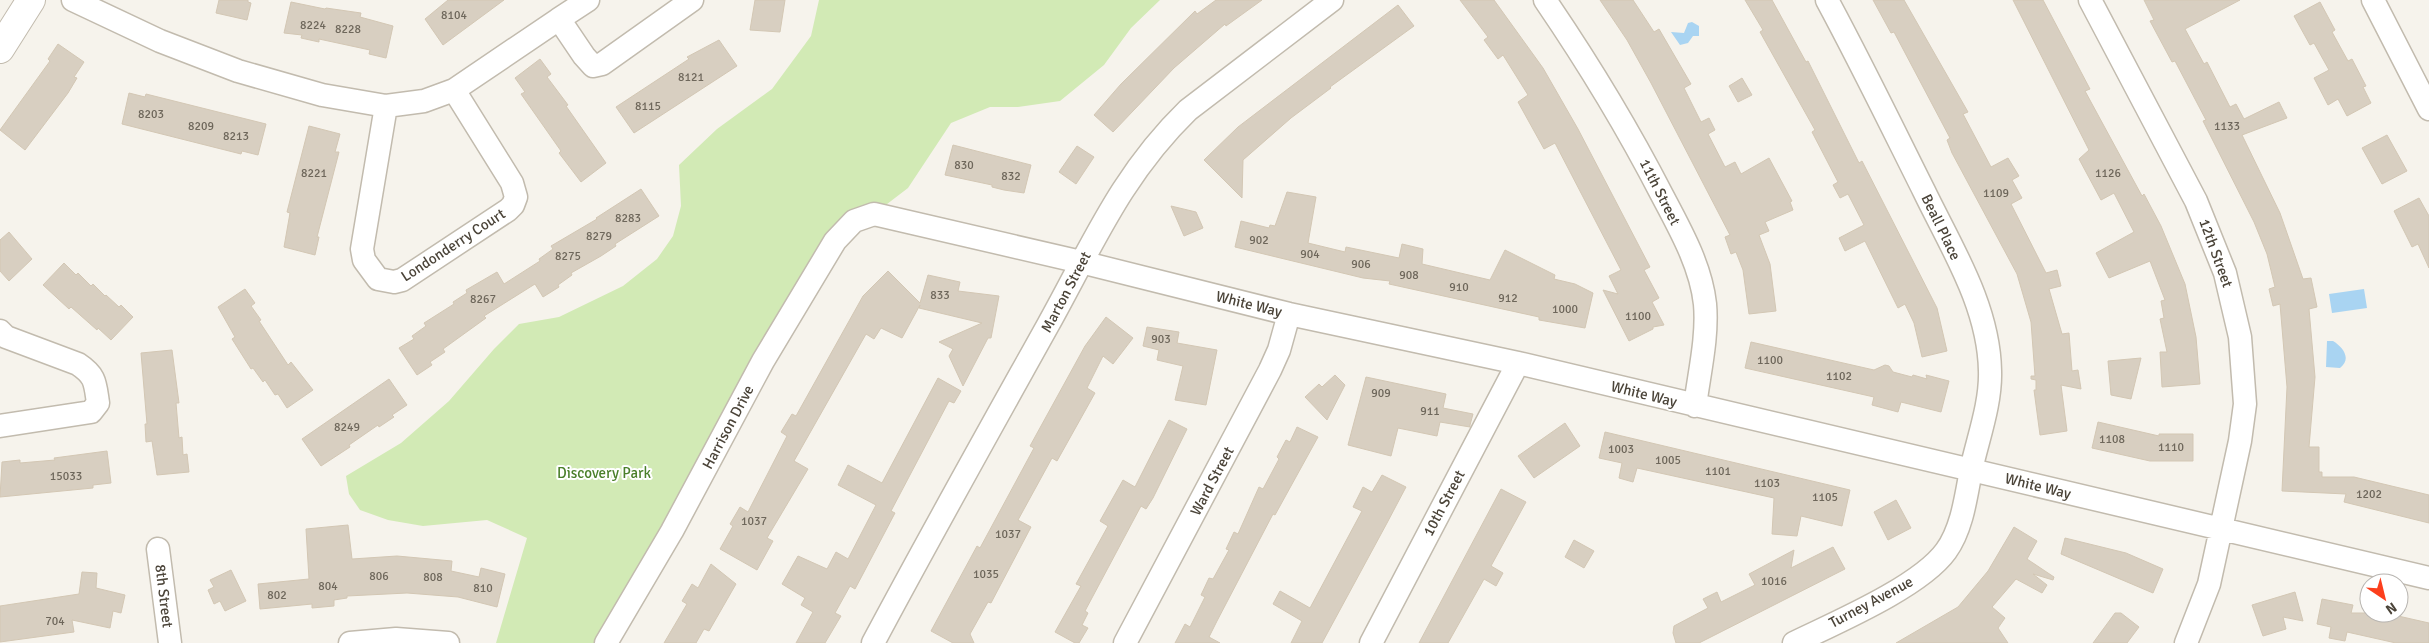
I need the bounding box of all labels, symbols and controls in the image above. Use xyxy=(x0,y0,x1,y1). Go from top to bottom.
house number: 8104 xyxy=(441,8,467,23)
house number: 8224 xyxy=(300,18,326,33)
house number: 8228 xyxy=(335,22,361,37)
house number: 8121 xyxy=(678,70,704,85)
house number: 8115 xyxy=(635,99,661,114)
house number: 8203 xyxy=(138,107,164,122)
house number: 8209 xyxy=(188,119,214,134)
house number: 1133 xyxy=(2214,119,2240,134)
house number: 8213 xyxy=(223,129,249,144)
street label: 11th Street xyxy=(1636,156,1684,228)
house number: 830 xyxy=(954,158,974,173)
house number: 8221 xyxy=(301,166,327,181)
house number: 1126 xyxy=(2095,166,2121,181)
house number: 832 xyxy=(1001,169,1021,184)
house number: 1109 xyxy=(1983,186,2009,201)
street label: Beall Place xyxy=(1917,191,1965,263)
street label: Londonderry Court xyxy=(398,205,508,285)
house number: 8283 xyxy=(615,211,641,226)
street label: 12th Street xyxy=(2195,216,2237,290)
house number: 8279 xyxy=(586,229,612,244)
house number: 902 xyxy=(1249,233,1269,248)
house number: 904 xyxy=(1300,247,1320,262)
street label: Marton Street xyxy=(1037,248,1095,336)
house number: 8275 xyxy=(555,249,581,264)
house number: 906 xyxy=(1351,257,1371,272)
house number: 908 xyxy=(1399,268,1419,283)
house number: 910 xyxy=(1449,280,1469,295)
street label: White Way xyxy=(1214,287,1284,321)
house number: 833 xyxy=(930,288,950,303)
house number: 912 xyxy=(1498,291,1518,306)
house number: 8267 xyxy=(470,292,496,307)
house number: 1000 xyxy=(1552,302,1578,317)
house number: 1100 xyxy=(1625,309,1651,324)
house number: 903 xyxy=(1151,332,1171,347)
house number: 1100 xyxy=(1757,353,1783,368)
house number: 1102 xyxy=(1826,369,1852,384)
street label: White Way xyxy=(1609,377,1679,411)
street label: Harrison Drive xyxy=(698,382,758,472)
house number: 909 xyxy=(1371,386,1391,401)
house number: 911 xyxy=(1420,404,1440,419)
house number: 8249 xyxy=(334,420,360,435)
house number: 1108 xyxy=(2099,432,2125,447)
house number: 1110 xyxy=(2158,440,2184,455)
house number: 1003 xyxy=(1608,442,1634,457)
street label: Ward Street xyxy=(1186,443,1238,519)
house number: 1005 xyxy=(1655,453,1681,468)
park label: Discovery Park xyxy=(557,464,652,482)
house number: 1101 xyxy=(1705,464,1731,479)
street label: 10th Street xyxy=(1419,467,1469,539)
house number: 15033 xyxy=(50,469,82,484)
street label: White Way xyxy=(2003,469,2073,503)
house number: 1103 xyxy=(1754,476,1780,491)
house number: 1202 xyxy=(2356,487,2382,502)
house number: 1105 xyxy=(1812,490,1838,505)
house number: 1037 xyxy=(741,514,767,529)
house number: 1037 xyxy=(995,527,1021,542)
street label: 8th Street xyxy=(151,563,177,629)
house number: 1035 xyxy=(973,567,999,582)
house number: 806 xyxy=(369,569,389,584)
house number: 808 xyxy=(423,570,443,585)
street label: Turney Avenue xyxy=(1826,572,1916,632)
north arrow xyxy=(2359,573,2409,623)
house number: 1016 xyxy=(1761,574,1787,589)
house number: 804 xyxy=(318,579,338,594)
house number: 810 xyxy=(473,581,493,596)
house number: 802 xyxy=(267,588,287,603)
text: N xyxy=(2382,598,2400,618)
house number: 704 xyxy=(45,614,65,629)

